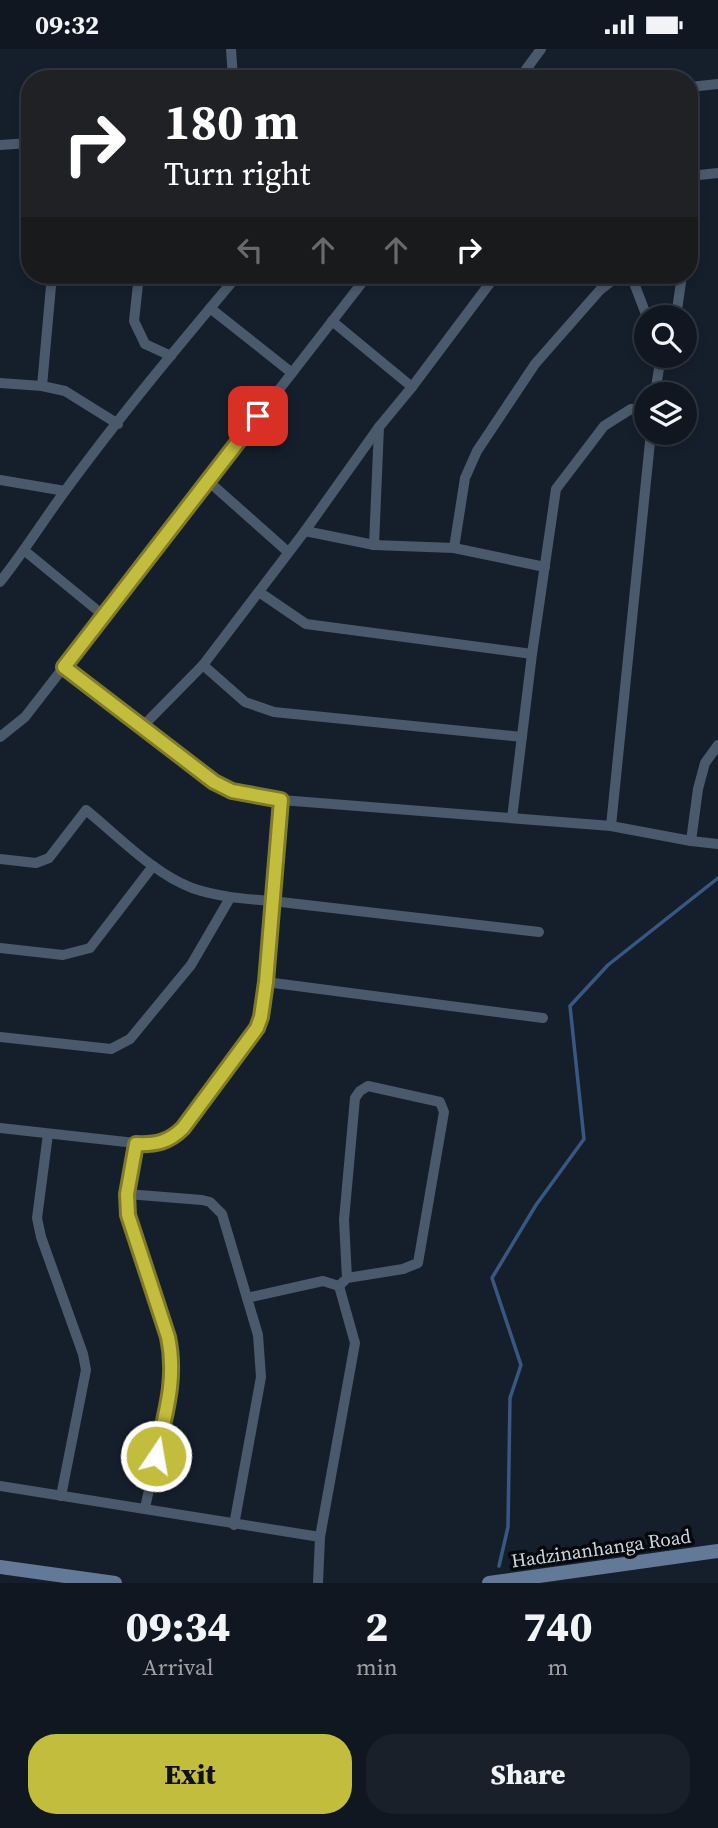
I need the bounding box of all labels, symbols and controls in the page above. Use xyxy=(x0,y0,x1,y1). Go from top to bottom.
text: 09:32 xyxy=(35,7,99,43)
text: 180 m xyxy=(164,88,299,155)
icon: right xyxy=(49,98,140,189)
text: Turn right xyxy=(164,152,310,196)
icon: left xyxy=(231,231,269,269)
icon: ahead xyxy=(304,231,342,269)
icon: ahead xyxy=(377,231,415,269)
icon: right xyxy=(450,231,488,269)
map controls xyxy=(634,305,697,445)
button: search xyxy=(634,305,697,368)
button: layers xyxy=(634,382,697,445)
pin xyxy=(228,386,288,446)
icon: arrive xyxy=(239,397,277,435)
position arrow xyxy=(119,1419,193,1493)
street label: Hadzinanhanga Road xyxy=(510,1522,693,1573)
text: 09:34 xyxy=(125,1597,231,1655)
text: 2 xyxy=(365,1597,388,1655)
text: 740 xyxy=(523,1597,593,1655)
text: Arrival xyxy=(143,1651,214,1683)
text: min xyxy=(356,1651,398,1683)
text: m xyxy=(547,1651,568,1683)
button: Exit xyxy=(28,1734,352,1814)
button: Share xyxy=(366,1734,690,1814)

